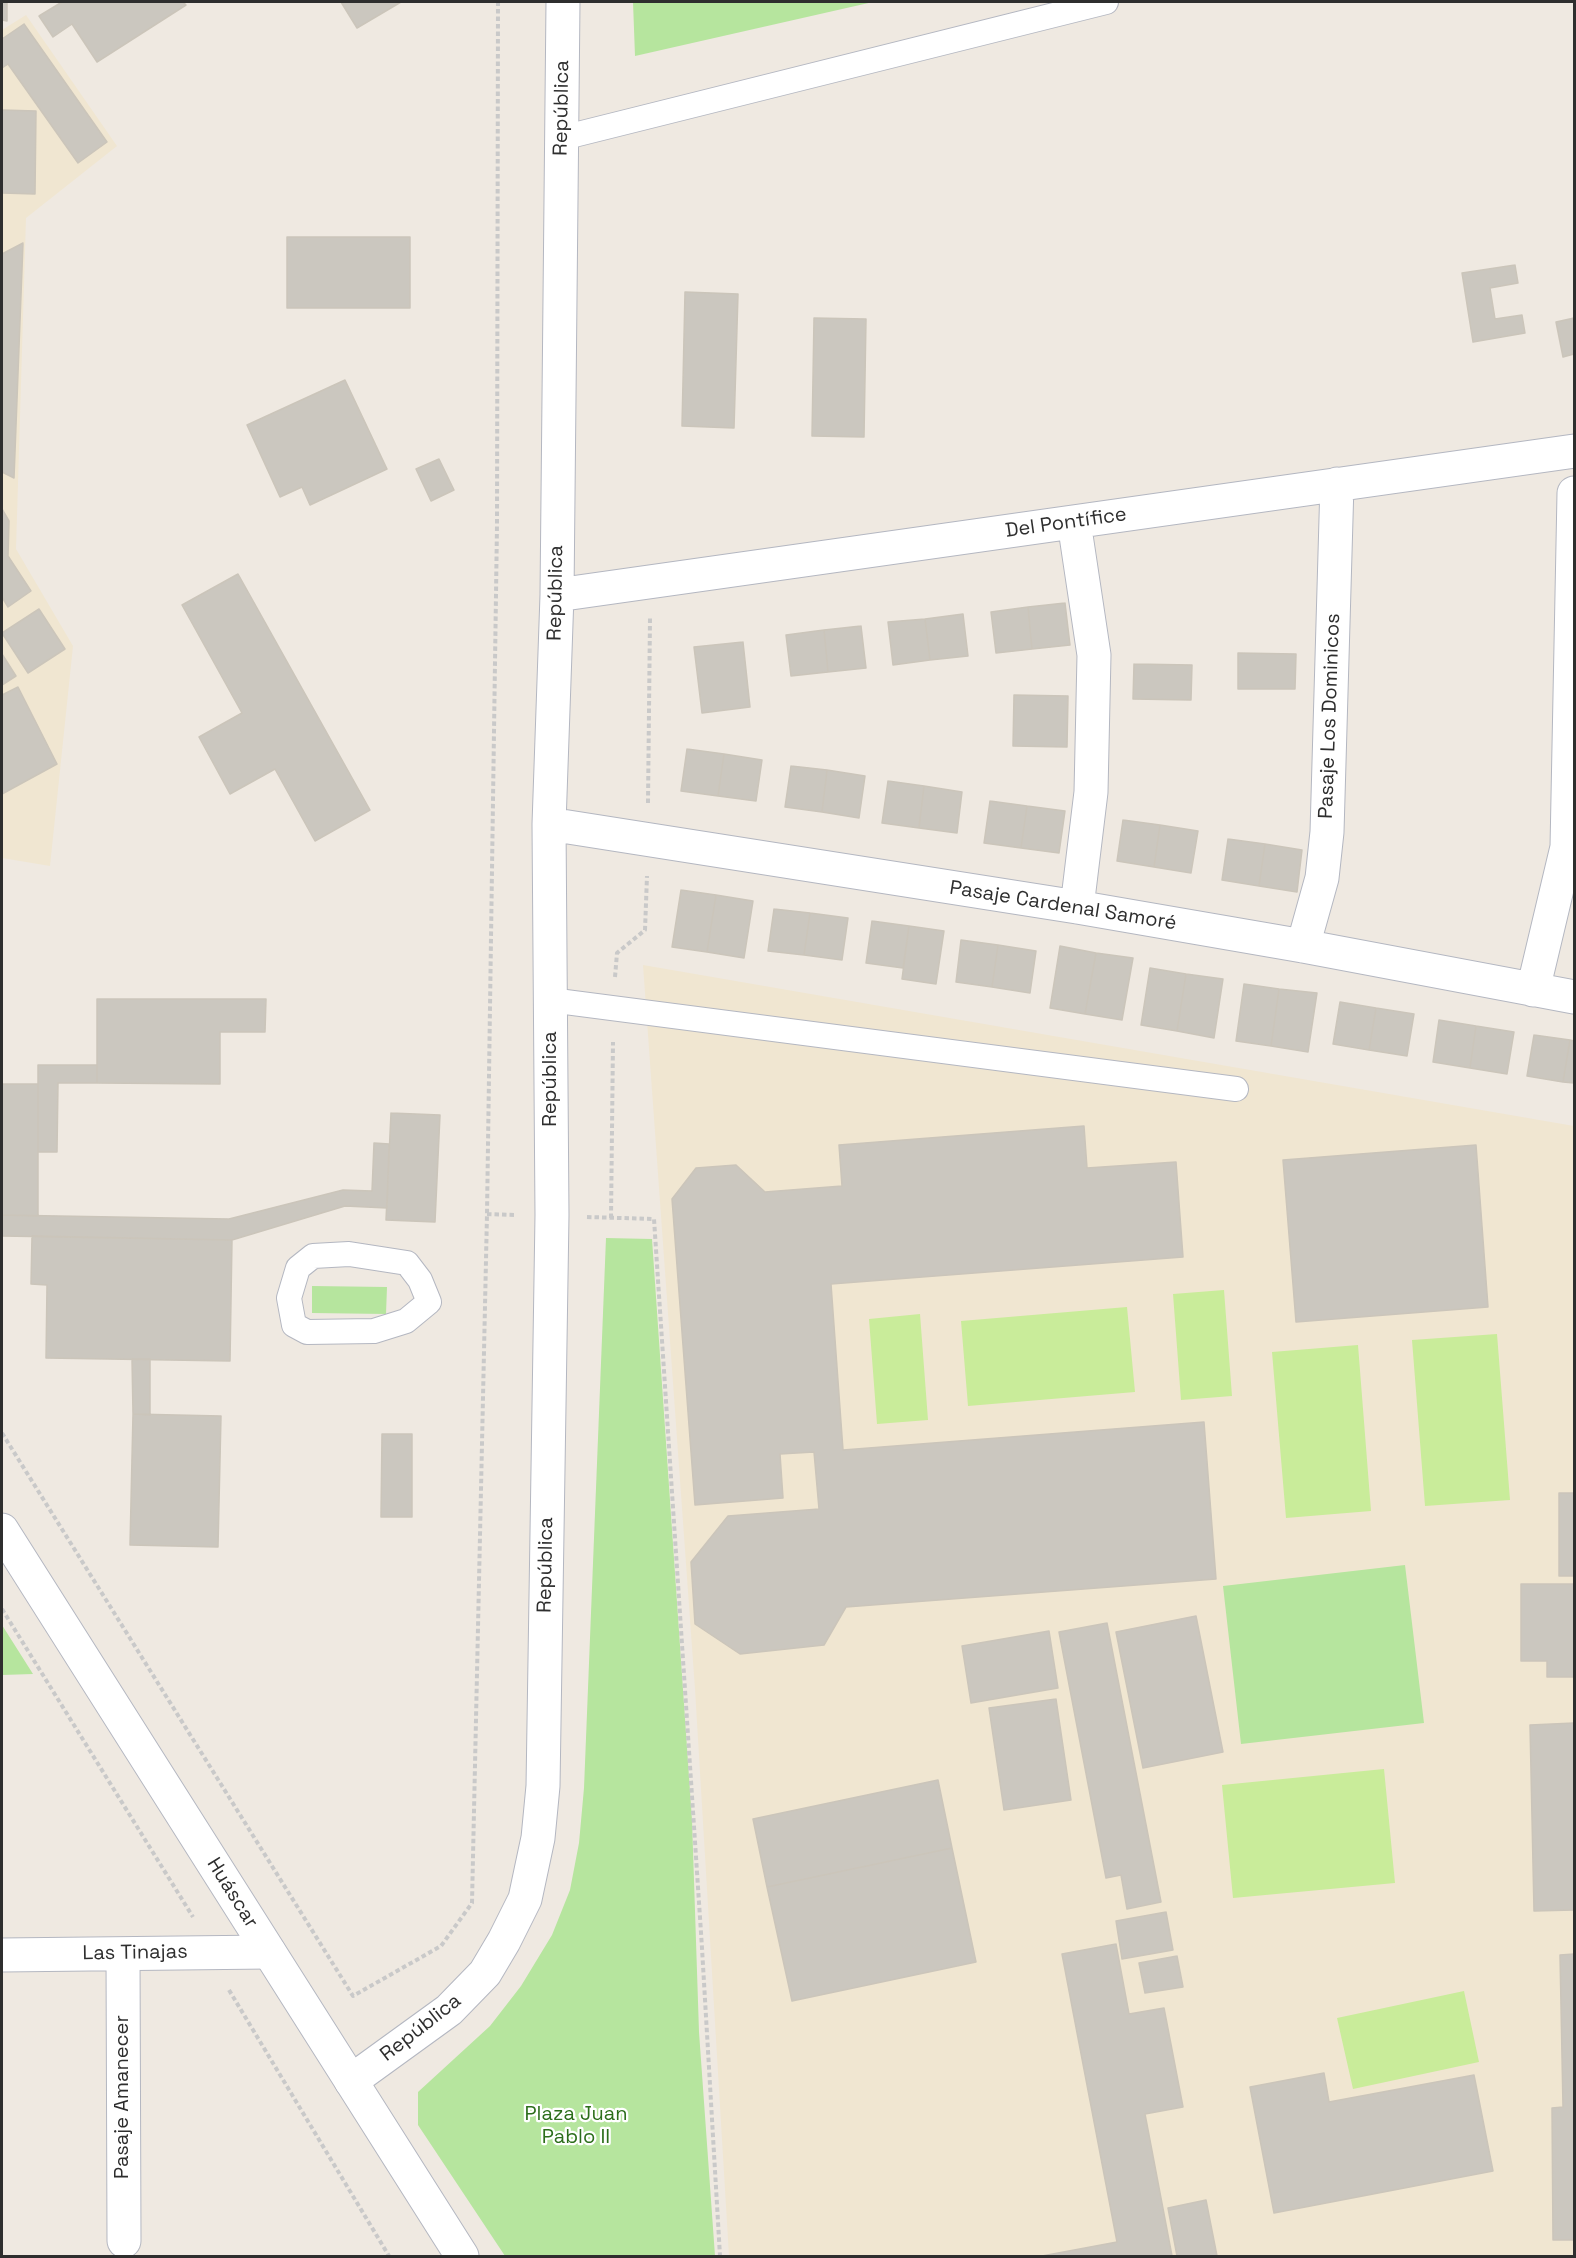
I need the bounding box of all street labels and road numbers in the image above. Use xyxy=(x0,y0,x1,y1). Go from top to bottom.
street label: República xyxy=(549,60,575,156)
street label: Del Pontífice xyxy=(1004,503,1128,543)
street label: República xyxy=(543,545,569,641)
street label: Pasaje Los Dominicos xyxy=(1314,613,1346,819)
street label: Pasaje Cardenal Samoré xyxy=(948,876,1178,936)
street label: República xyxy=(539,1031,563,1127)
street label: República xyxy=(533,1517,559,1613)
street label: Huáscar xyxy=(201,1853,263,1933)
street label: Las Tinajas xyxy=(82,1940,188,1966)
street label: República xyxy=(376,1989,466,2067)
street label: Pasaje Amanecer xyxy=(111,2015,135,2179)

